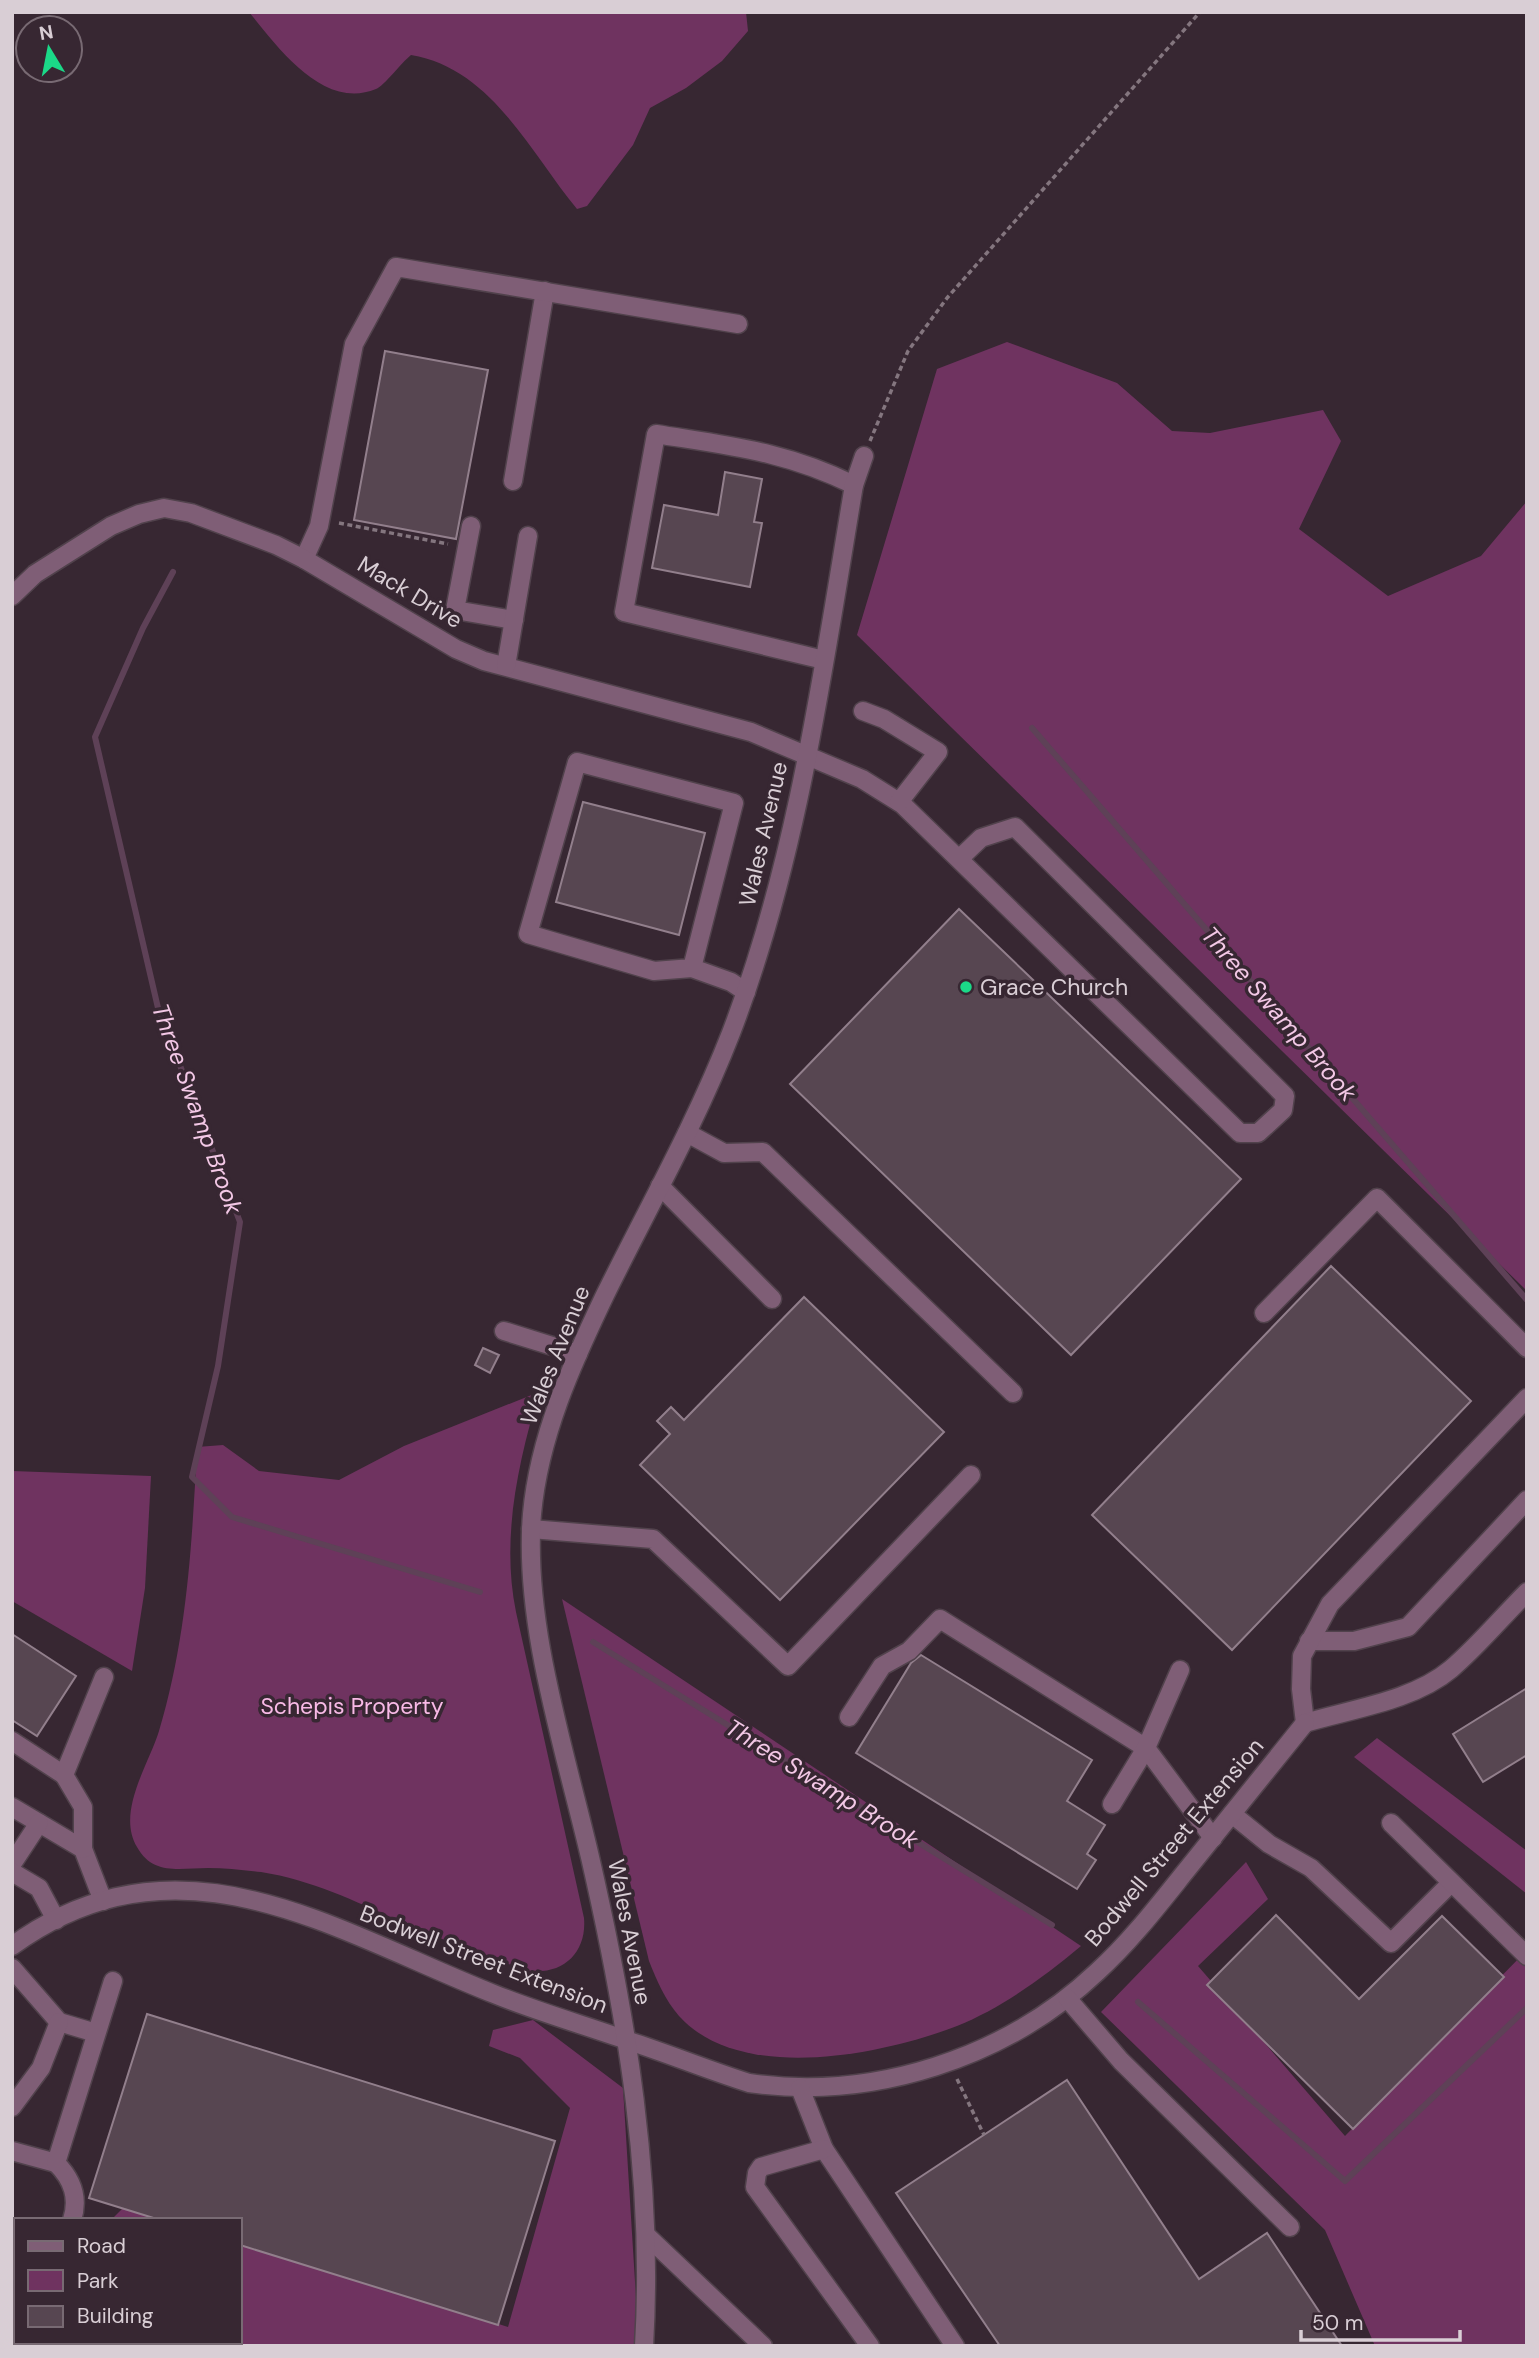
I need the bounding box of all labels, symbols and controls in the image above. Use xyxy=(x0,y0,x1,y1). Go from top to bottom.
north arrow xyxy=(14,14,84,84)
text: N xyxy=(37,19,55,46)
street label: Mack Drive xyxy=(352,549,468,635)
street label: Wales Avenue xyxy=(732,759,794,909)
water label: Three Swamp Brook xyxy=(1195,920,1364,1108)
place label: Grace Church xyxy=(980,972,1128,1002)
marker: Grace Church xyxy=(958,979,974,995)
water label: Three Swamp Brook xyxy=(145,999,250,1219)
street label: Wales Avenue xyxy=(513,1281,597,1429)
park label: Schepis Property xyxy=(260,1691,444,1721)
water label: Three Swamp Brook xyxy=(720,1712,925,1856)
street label: Bodwell Street Extension xyxy=(1078,1732,1270,1952)
street label: Wales Avenue xyxy=(601,1857,659,2007)
street label: Bodwell Street Extension xyxy=(356,1898,612,2020)
legend xyxy=(14,2218,242,2344)
text: Road xyxy=(77,2232,126,2260)
text: Park xyxy=(77,2267,119,2295)
scale bar xyxy=(1301,2298,1460,2342)
text: Building xyxy=(77,2302,154,2330)
text: 50 m xyxy=(1312,2309,1363,2337)

